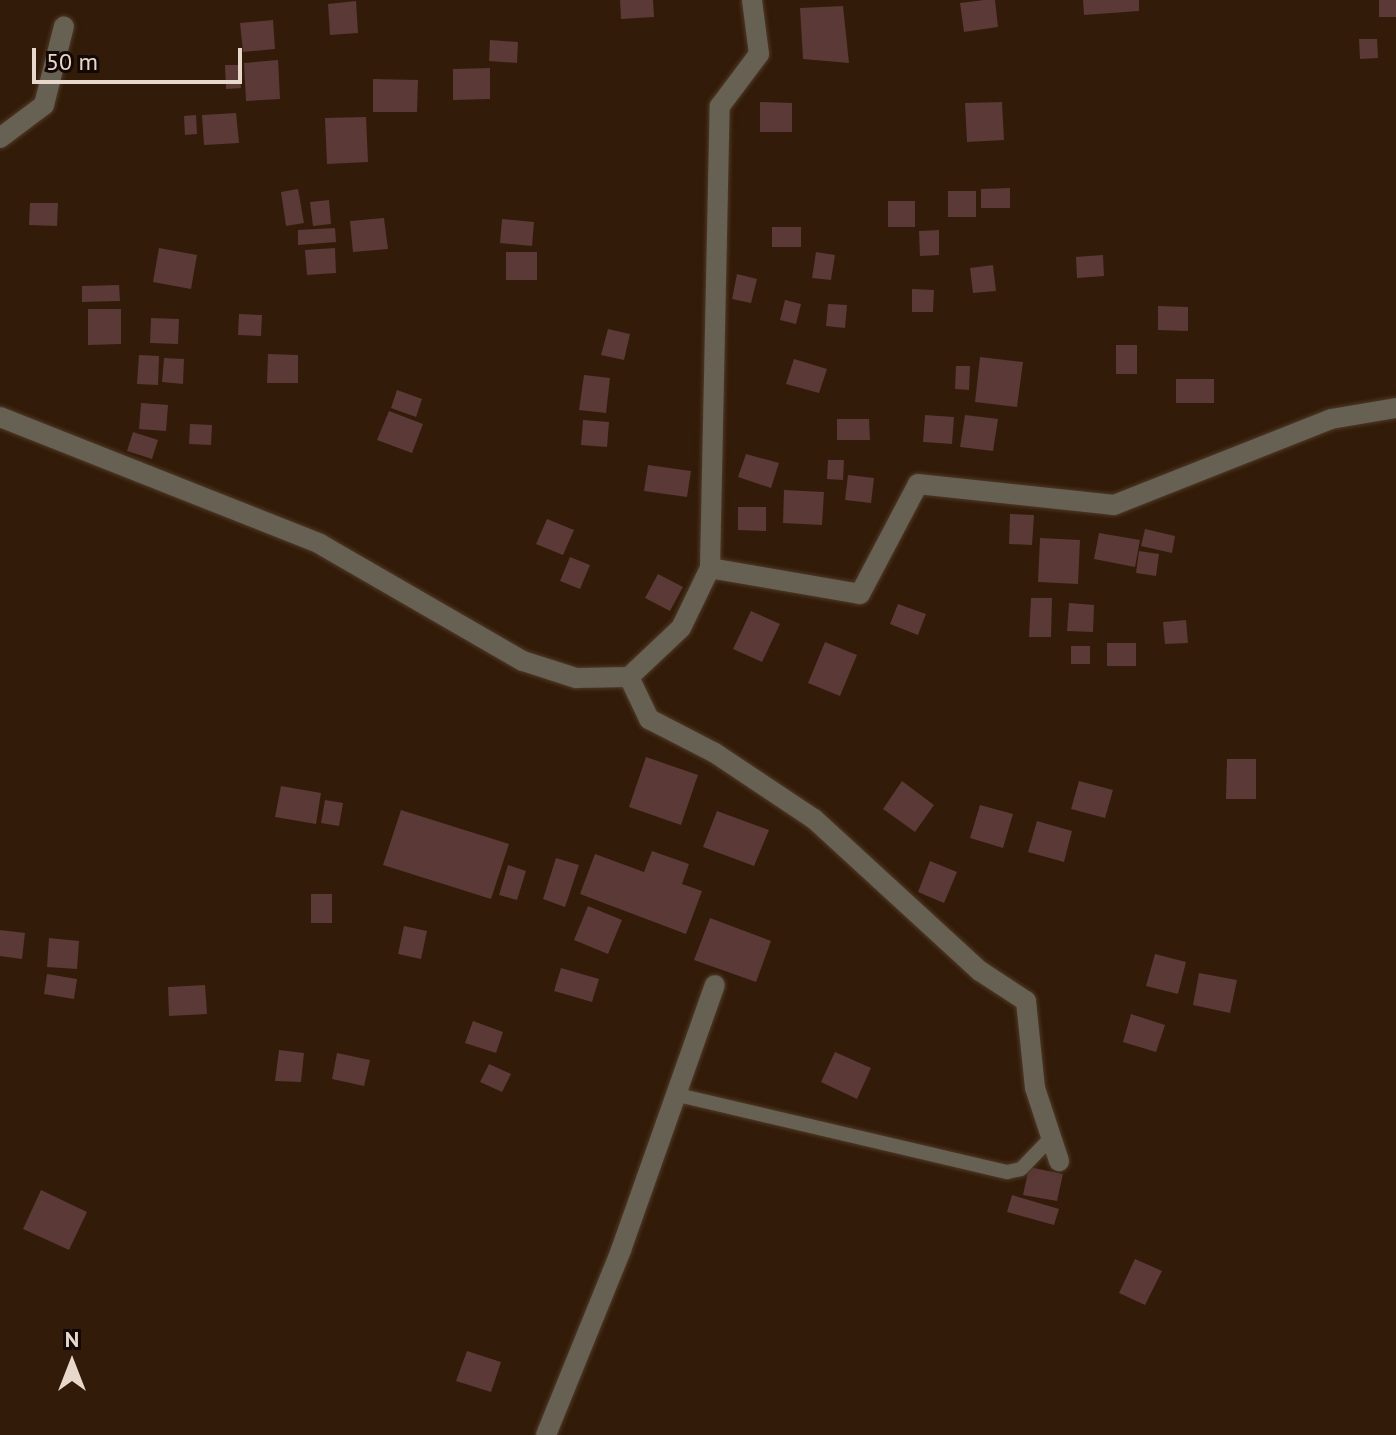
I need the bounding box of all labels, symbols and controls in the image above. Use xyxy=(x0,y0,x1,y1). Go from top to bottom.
scale bar xyxy=(36,32,246,82)
text: 50 m xyxy=(46,46,98,77)
north arrow xyxy=(32,1323,112,1403)
text: N xyxy=(65,1325,79,1353)

